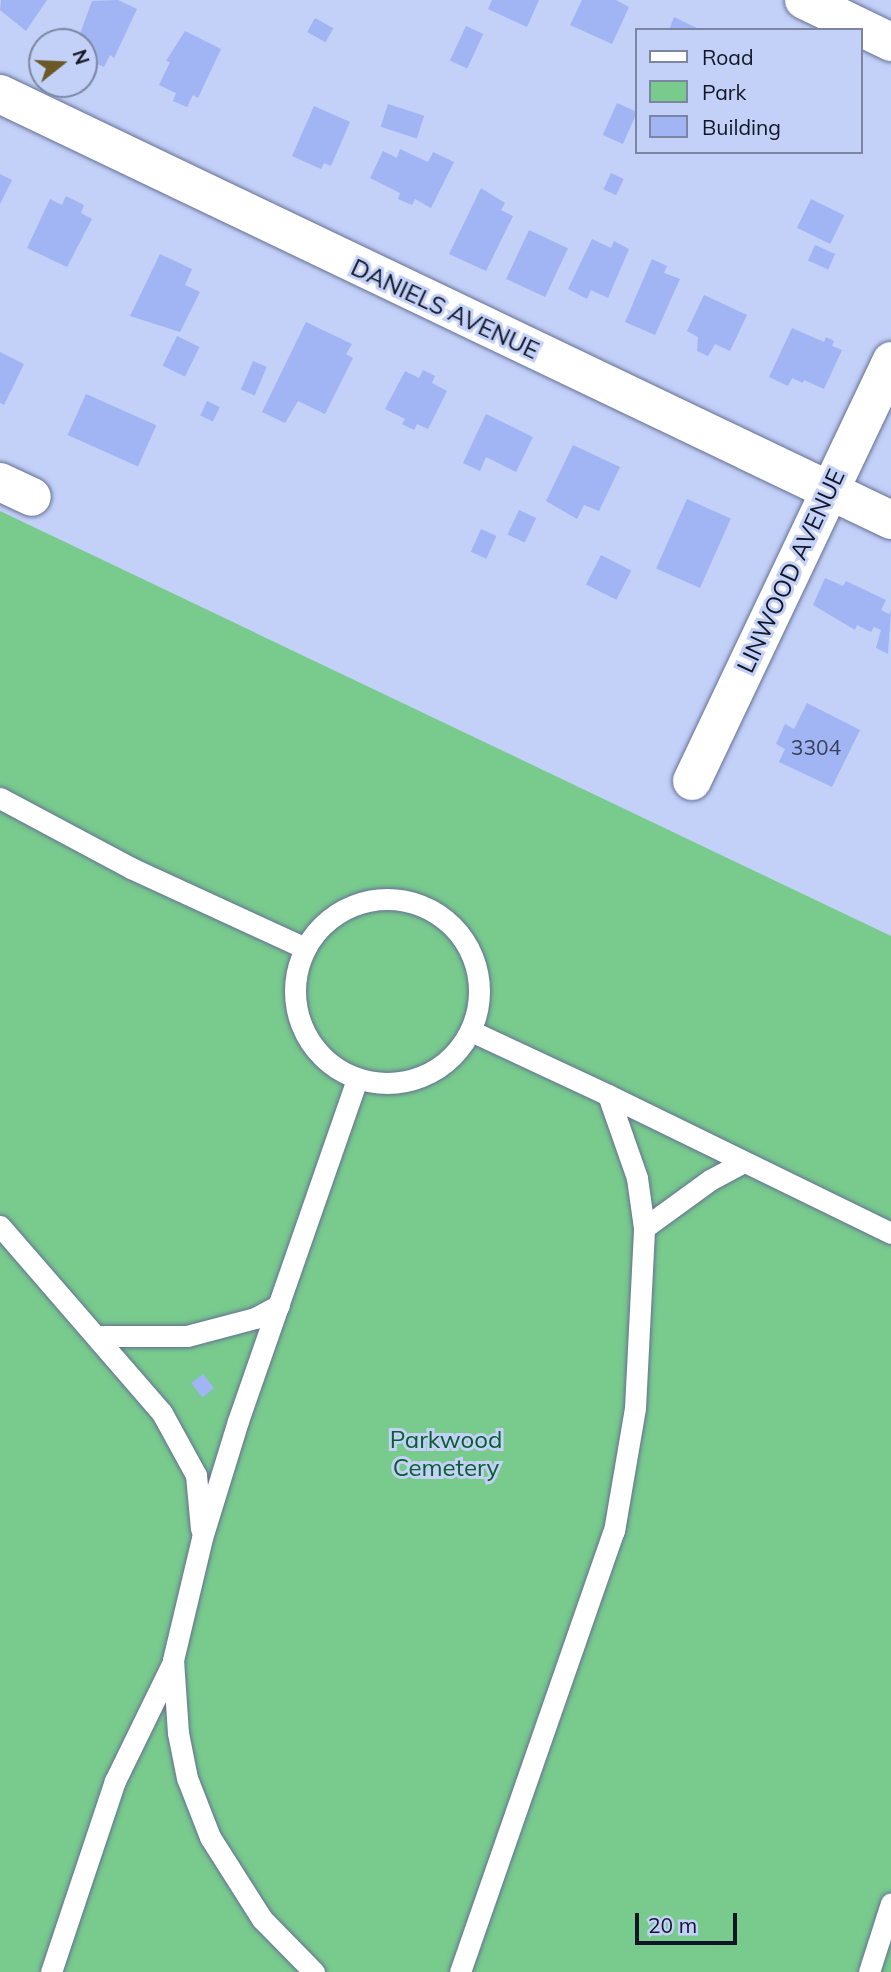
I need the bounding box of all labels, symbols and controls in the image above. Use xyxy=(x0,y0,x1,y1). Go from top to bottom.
north arrow xyxy=(28,28,98,98)
legend xyxy=(636,28,863,154)
text: Road xyxy=(702,44,753,70)
text: N xyxy=(67,47,95,68)
text: Park xyxy=(702,79,746,105)
text: Building xyxy=(702,114,781,140)
street label: DANIELS AVENUE xyxy=(346,253,544,365)
street label: LINWOOD AVENUE xyxy=(731,465,851,677)
house number: 3304 xyxy=(791,734,841,760)
park label: Parkwood Cemetery xyxy=(390,1426,502,1482)
scale bar xyxy=(639,1898,740,1942)
text: 20 m xyxy=(648,1912,697,1938)

